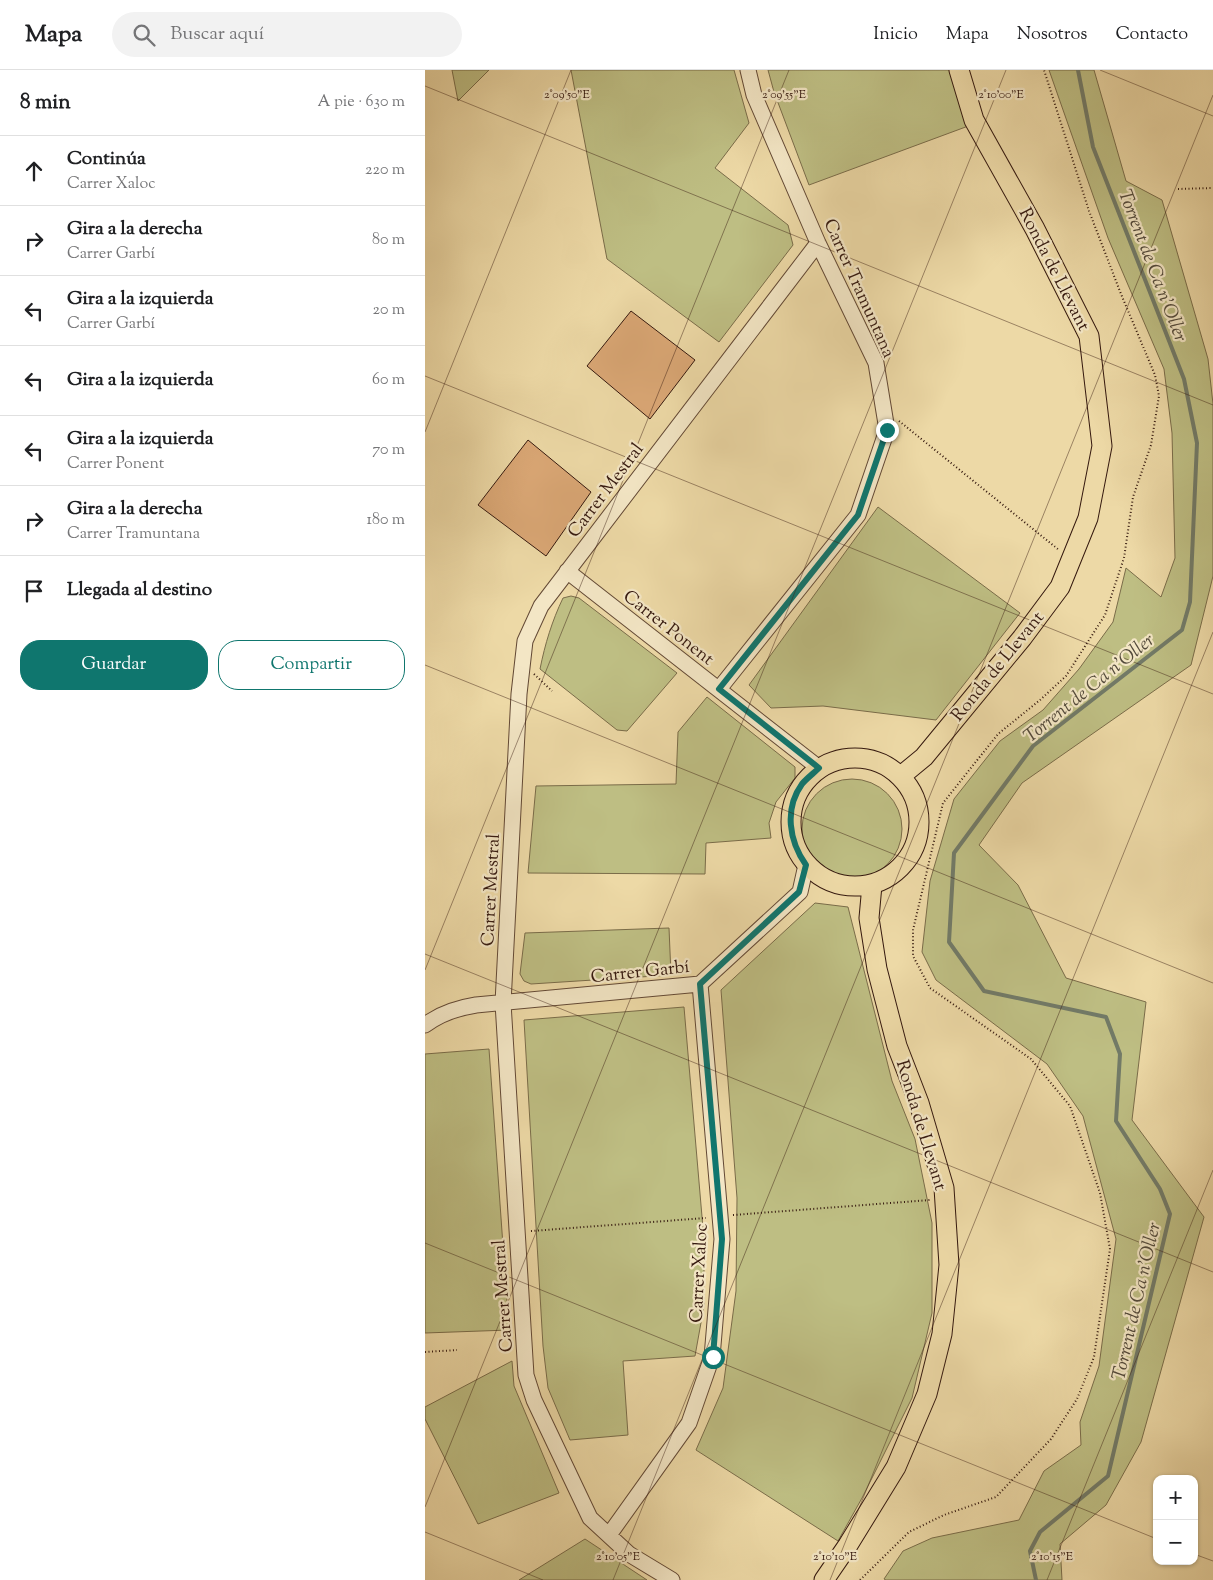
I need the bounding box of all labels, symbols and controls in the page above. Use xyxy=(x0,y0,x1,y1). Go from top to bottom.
search box xyxy=(112,12,462,57)
text: Mapa xyxy=(25,18,82,52)
icon: search xyxy=(130,21,158,49)
text: Buscar aquí xyxy=(170,21,264,48)
text: Inicio xyxy=(873,22,918,48)
text: Mapa xyxy=(946,22,989,48)
text: Nosotros xyxy=(1017,22,1087,48)
text: Contacto xyxy=(1115,22,1188,48)
text: 2°09'50"E xyxy=(544,86,591,104)
text: 2°09'55"E xyxy=(762,86,807,104)
text: 2°10'00"E xyxy=(978,86,1025,104)
text: 8 min xyxy=(20,88,71,118)
text: A pie · 630 m xyxy=(318,91,405,114)
text: Continúa xyxy=(67,146,146,173)
icon: ahead xyxy=(20,157,48,185)
text: 220 m xyxy=(365,159,405,182)
text: Carrer Xaloc xyxy=(67,173,155,196)
water label: Torrent de Ca n'Oller xyxy=(1110,186,1193,346)
street label: Ronda de Llevant xyxy=(1011,204,1096,336)
street label: Carrer Tramuntana xyxy=(816,215,901,363)
text: Gira a la derecha xyxy=(67,216,202,243)
icon: right xyxy=(20,227,48,255)
text: 80 m xyxy=(372,229,405,252)
text: Carrer Garbí xyxy=(67,243,155,266)
text: Gira a la izquierda xyxy=(67,286,213,313)
icon: left xyxy=(20,297,48,325)
text: 20 m xyxy=(372,299,405,322)
text: Carrer Garbí xyxy=(67,313,155,336)
icon: left xyxy=(20,367,48,395)
text: Gira a la izquierda xyxy=(67,367,213,394)
text: 60 m xyxy=(372,369,405,392)
route end xyxy=(876,419,899,442)
text: Gira a la izquierda xyxy=(67,426,213,453)
icon: left xyxy=(20,437,48,465)
street label: Carrer Mestral xyxy=(562,438,651,544)
text: 70 m xyxy=(372,439,405,462)
text: Carrer Ponent xyxy=(67,453,164,476)
text: Gira a la derecha xyxy=(67,496,202,523)
icon: right xyxy=(20,507,48,535)
text: 180 m xyxy=(366,509,405,532)
text: Carrer Tramuntana xyxy=(67,523,200,546)
icon: arrive xyxy=(20,577,48,605)
text: Llegada al destino xyxy=(67,577,212,604)
street label: Carrer Ponent xyxy=(617,585,719,673)
street label: Ronda de Llevant xyxy=(946,606,1051,728)
water label: Torrent de Ca n'Oller xyxy=(1018,627,1161,750)
button: Guardar xyxy=(20,640,208,690)
button: Compartir xyxy=(218,640,405,690)
street label: Carrer Mestral xyxy=(476,833,508,947)
street label: Carrer Garbí xyxy=(590,955,691,991)
street label: Ronda de Llevant xyxy=(888,1057,952,1194)
water label: Torrent de Ca n'Oller xyxy=(1106,1220,1169,1383)
street label: Carrer Xaloc xyxy=(684,1223,716,1323)
street label: Carrer Mestral xyxy=(487,1239,521,1353)
route start xyxy=(702,1346,725,1369)
map controls xyxy=(1153,1475,1198,1565)
button: + xyxy=(1153,1475,1198,1520)
button: − xyxy=(1153,1520,1198,1565)
text: 2°10'05"E xyxy=(596,1548,641,1566)
text: 2°10'10"E xyxy=(813,1548,858,1566)
text: 2°10'15"E xyxy=(1031,1548,1074,1566)

